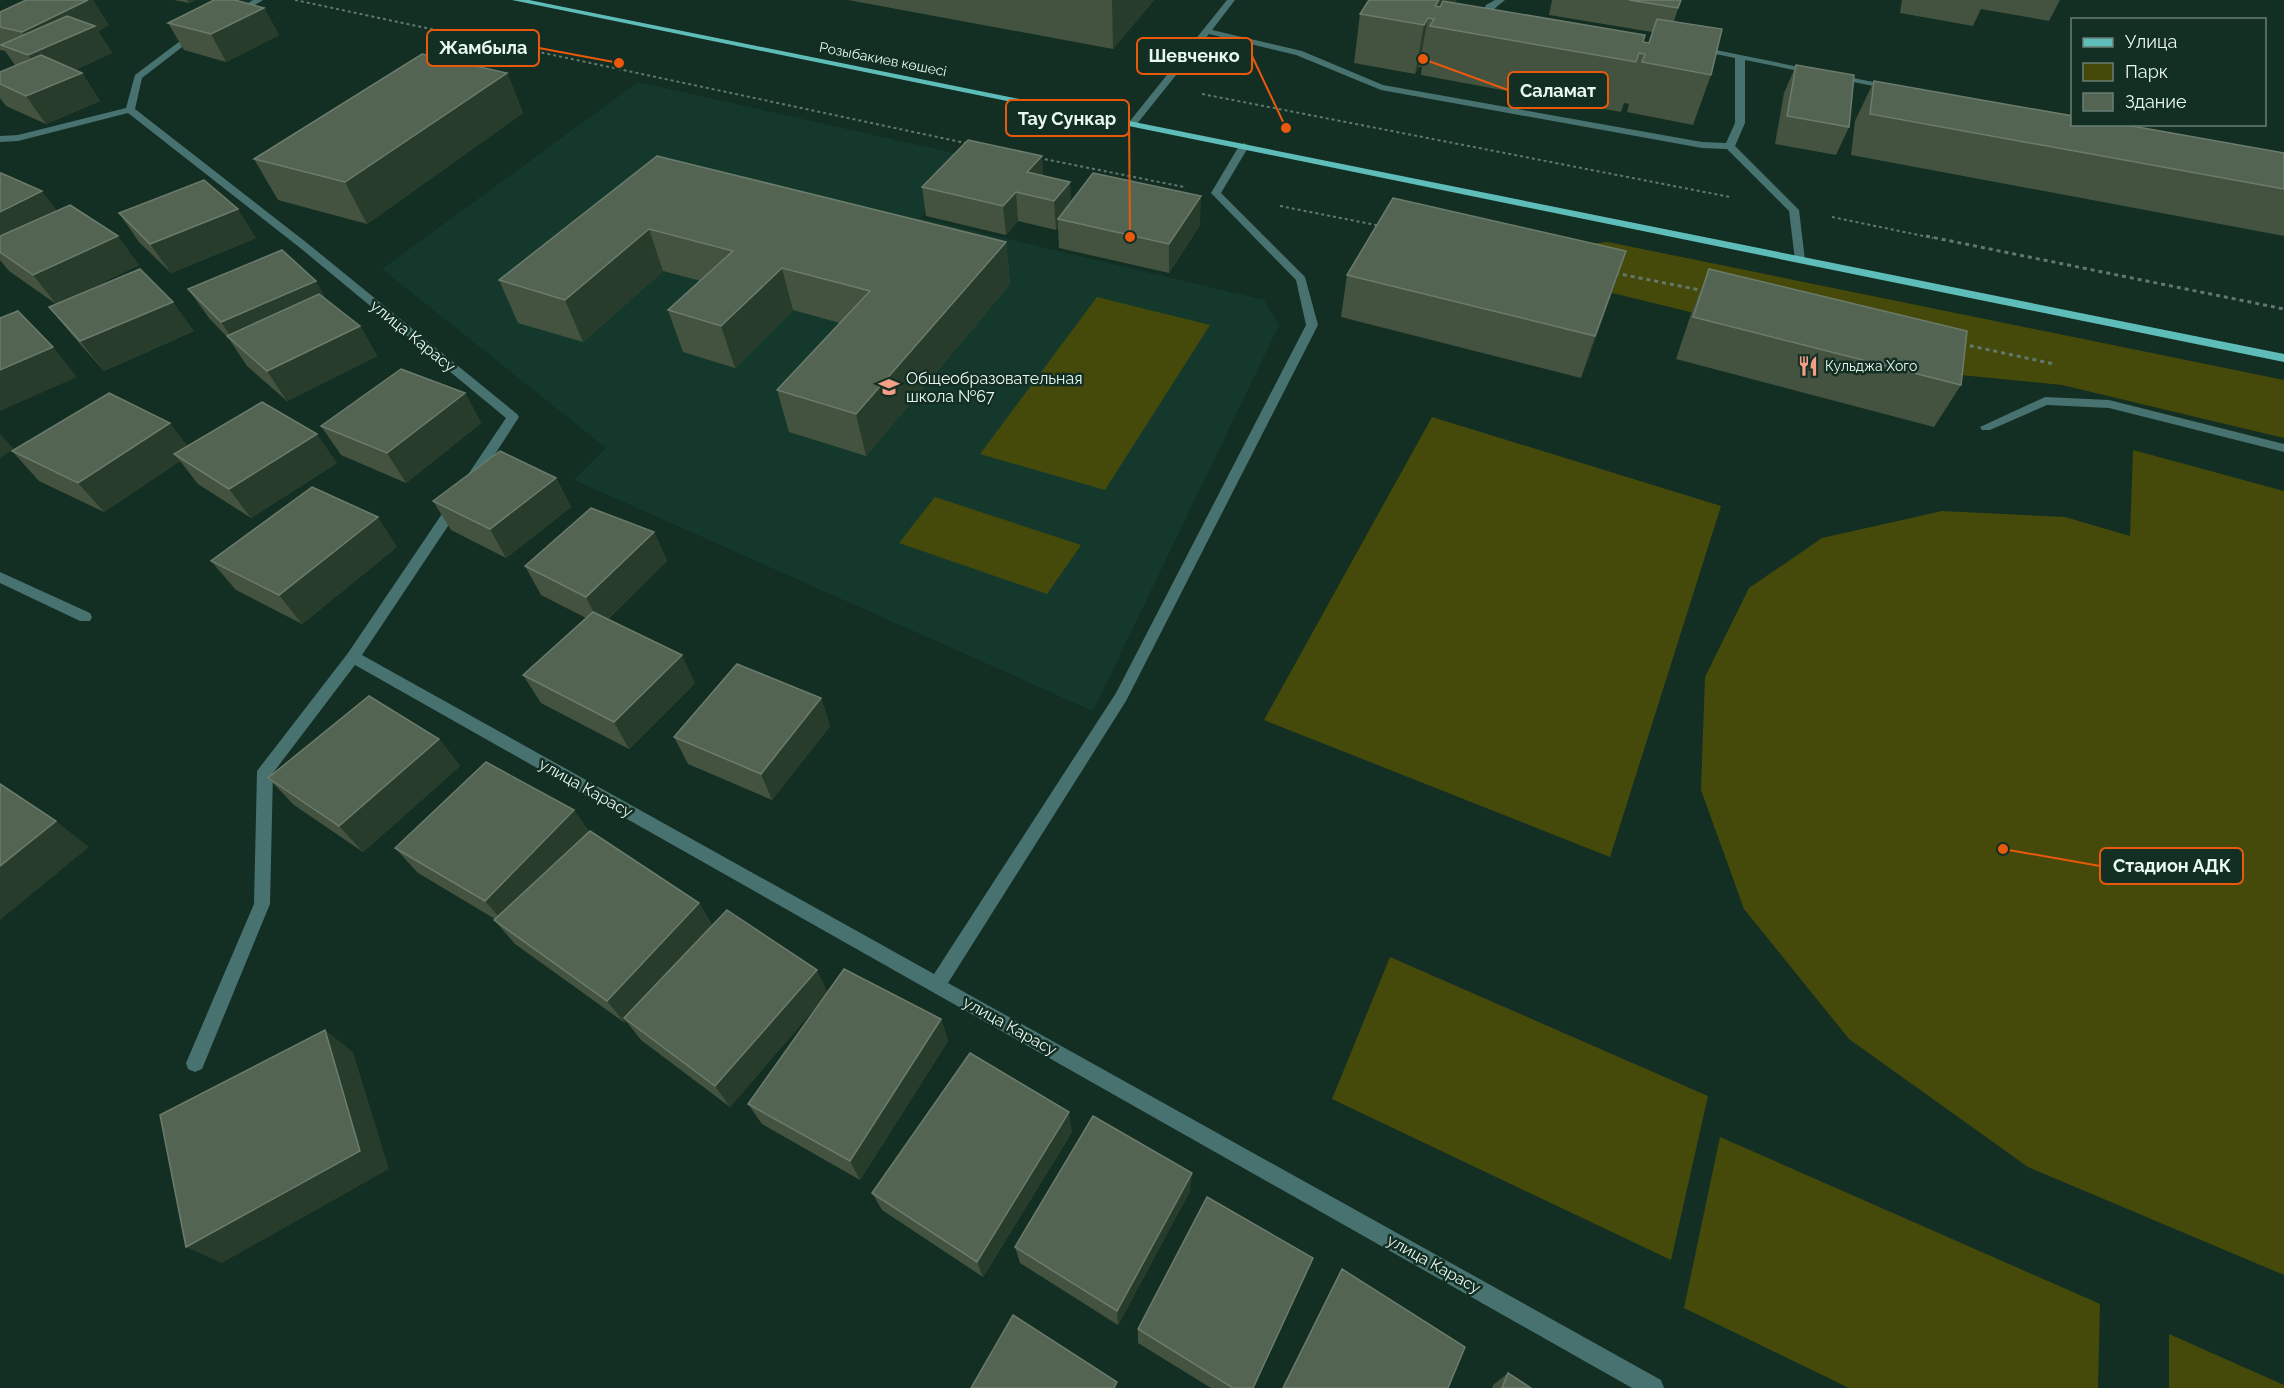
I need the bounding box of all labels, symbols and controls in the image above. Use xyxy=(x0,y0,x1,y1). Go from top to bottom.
legend xyxy=(2071,18,2266,126)
callout: Жамбыла xyxy=(427,30,539,66)
text: Улица xyxy=(2125,31,2177,52)
text: Жамбыла xyxy=(439,37,527,58)
callout: Шевченко xyxy=(1137,38,1252,74)
street label: Розыбакиев көшесі xyxy=(818,39,948,79)
text: Шевченко xyxy=(1148,45,1240,66)
text: Парк xyxy=(2125,61,2168,82)
callout: Саламат xyxy=(1508,72,1608,108)
text: Саламат xyxy=(1520,80,1596,101)
text: Здание xyxy=(2125,91,2187,112)
callout: Тау Сункар xyxy=(1006,100,1129,136)
text: Тау Сункар xyxy=(1018,108,1116,129)
street label: улица Карасу xyxy=(367,296,460,376)
restaurant icon: Кульджа Хого xyxy=(1796,354,1820,378)
place label: Кульджа Хого xyxy=(1825,358,1917,374)
place label: Общеобразовательная школа №67 xyxy=(906,369,1082,406)
school or university icon: Общеобразовательная школа №67 xyxy=(877,375,901,399)
street label: улица Карасу xyxy=(536,754,636,822)
callout: Стадион АДК xyxy=(2100,848,2243,884)
text: Стадион АДК xyxy=(2113,855,2232,876)
street label: улица Карасу xyxy=(960,992,1060,1060)
street label: улица Карасу xyxy=(1384,1230,1484,1298)

